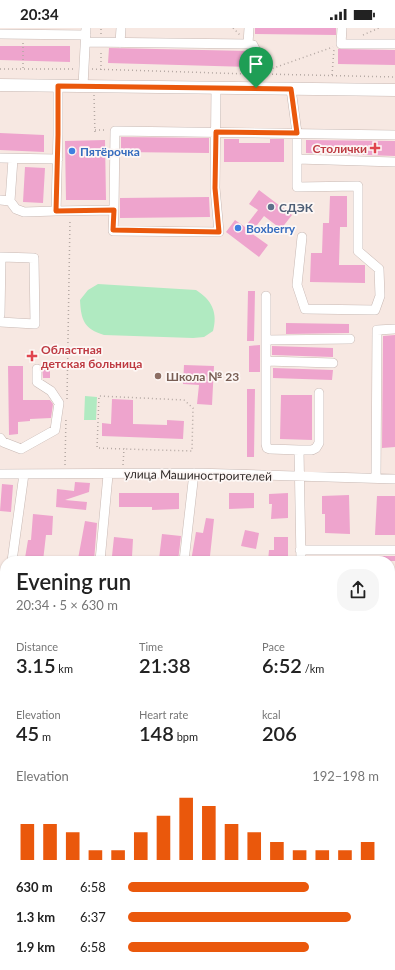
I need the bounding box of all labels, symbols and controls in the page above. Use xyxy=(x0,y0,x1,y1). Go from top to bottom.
text: 20:34 xyxy=(20,5,59,23)
pin xyxy=(239,47,273,88)
icon: arrive xyxy=(245,53,267,75)
place label: Столички xyxy=(313,141,367,156)
marker: Столички xyxy=(370,143,380,153)
place label: Пятёрочка xyxy=(80,144,140,159)
marker: Пятёрочка xyxy=(67,146,77,156)
place label: СДЭК xyxy=(279,200,314,215)
marker: СДЭК xyxy=(266,202,276,212)
place label: Boxberry xyxy=(246,221,296,236)
marker: Boxberry xyxy=(233,223,243,233)
place label: Областная детская больница xyxy=(41,342,142,371)
marker: Областная детская больница xyxy=(26,350,38,362)
place label: Школа № 23 xyxy=(166,369,239,384)
marker: Школа № 23 xyxy=(153,371,163,381)
street label: улица Машиностроителей xyxy=(124,466,272,484)
text: Evening run xyxy=(16,568,131,595)
button: share xyxy=(337,569,379,611)
text: 20:34 · 5 × 630 m xyxy=(16,597,118,613)
text: Distance xyxy=(16,640,58,653)
text: Time xyxy=(139,640,163,653)
text: Pace xyxy=(262,640,285,653)
text: 3.15 xyxy=(16,653,56,677)
text: 21:38 xyxy=(139,653,190,677)
text: 6:52 xyxy=(262,653,302,677)
text: km xyxy=(56,662,73,675)
text: /km xyxy=(302,662,324,675)
text: Elevation xyxy=(16,708,61,721)
text: Heart rate xyxy=(139,708,188,721)
text: kcal xyxy=(262,708,281,721)
text: 45 xyxy=(16,721,39,745)
text: 148 xyxy=(139,721,174,745)
text: 206 xyxy=(262,721,297,745)
text: m xyxy=(39,730,51,743)
text: bpm xyxy=(174,730,198,743)
text: Elevation xyxy=(16,768,69,784)
text: 192–198 m xyxy=(312,768,379,784)
text: 630 m xyxy=(16,879,53,895)
text: 6:58 xyxy=(80,879,106,895)
text: 1.3 km xyxy=(16,909,55,925)
text: 6:37 xyxy=(80,909,106,925)
text: 1.9 km xyxy=(16,939,55,955)
text: 6:58 xyxy=(80,939,106,955)

